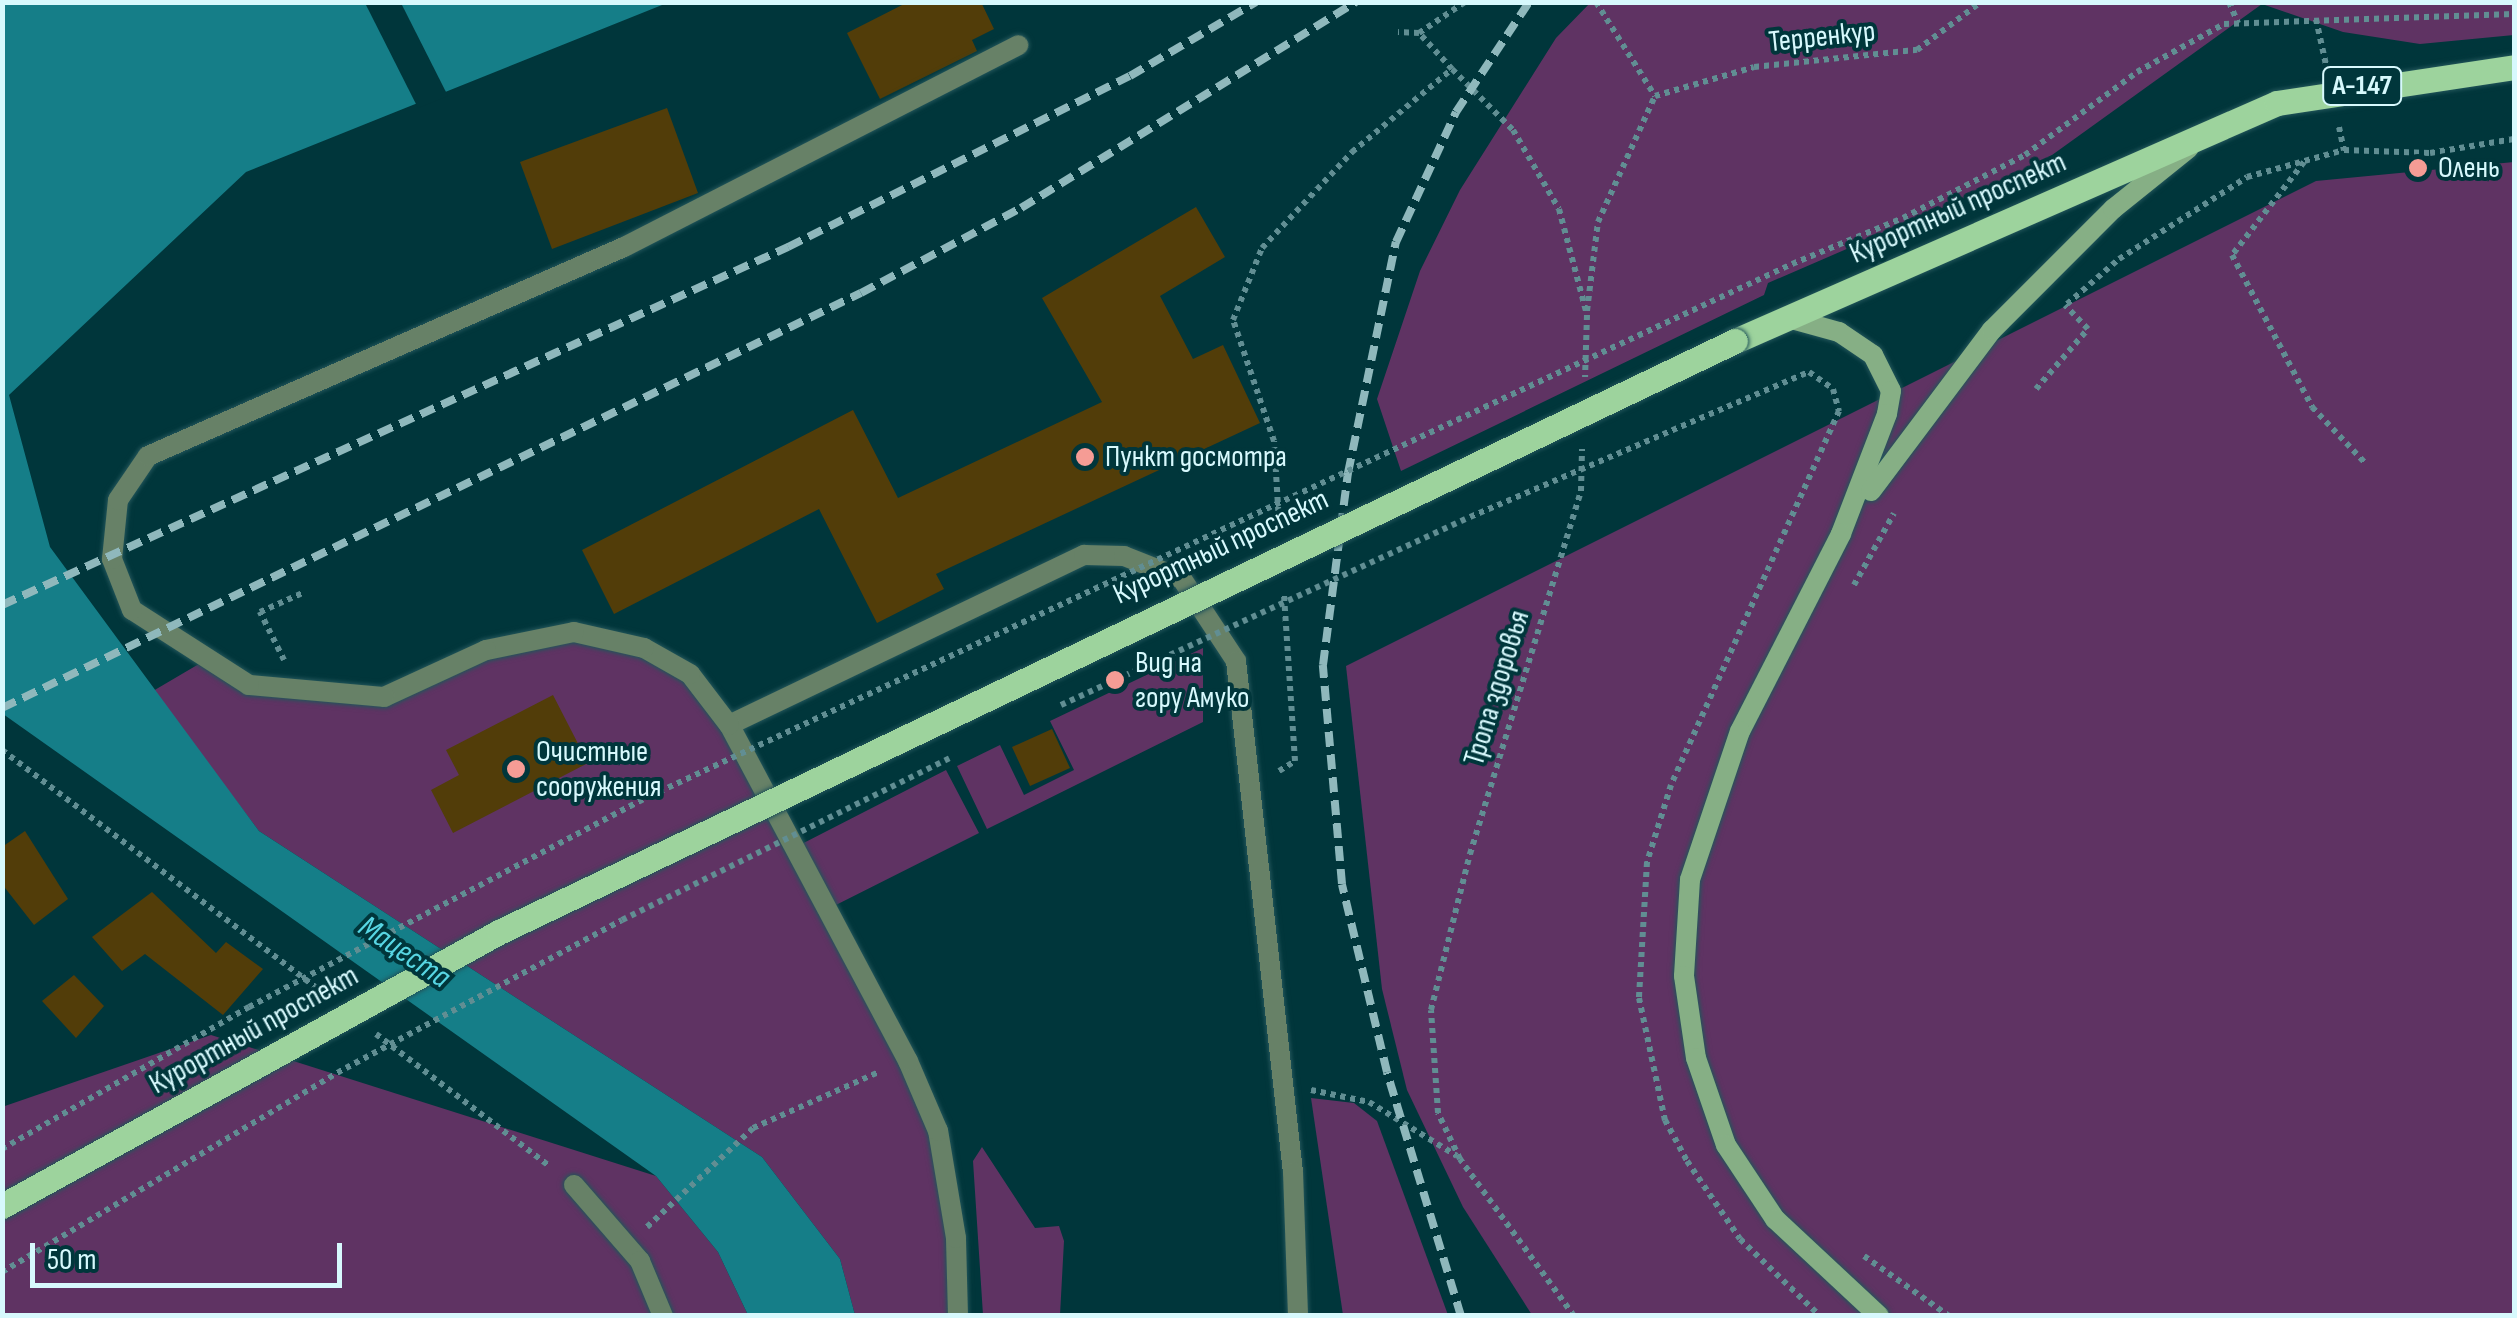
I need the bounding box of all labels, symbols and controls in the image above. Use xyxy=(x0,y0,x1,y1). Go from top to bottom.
street label: Терренкур xyxy=(1767,14,1877,60)
road number: А-147 xyxy=(2322,63,2402,109)
street label: Курортный проспект xyxy=(1844,144,2072,272)
place label: Олень xyxy=(2438,150,2500,186)
marker: Олень xyxy=(2407,157,2429,179)
place label: Пункт досмотра xyxy=(1105,439,1287,475)
marker: Пункт досмотра xyxy=(1074,446,1096,468)
street label: Курортный проспект xyxy=(1108,481,1334,613)
street label: Тропа здоровья xyxy=(1456,606,1538,770)
place label: Вид на гору Амуко xyxy=(1135,645,1250,716)
marker: Вид на гору Амуко xyxy=(1104,669,1126,691)
place label: Очистные сооружения xyxy=(536,734,661,804)
marker: Очистные сооружения xyxy=(505,758,527,780)
water label: Мацеста xyxy=(351,908,457,998)
street label: Курортный проспект xyxy=(143,958,365,1102)
scale bar xyxy=(35,1223,348,1285)
text: 50 m xyxy=(47,1242,96,1278)

